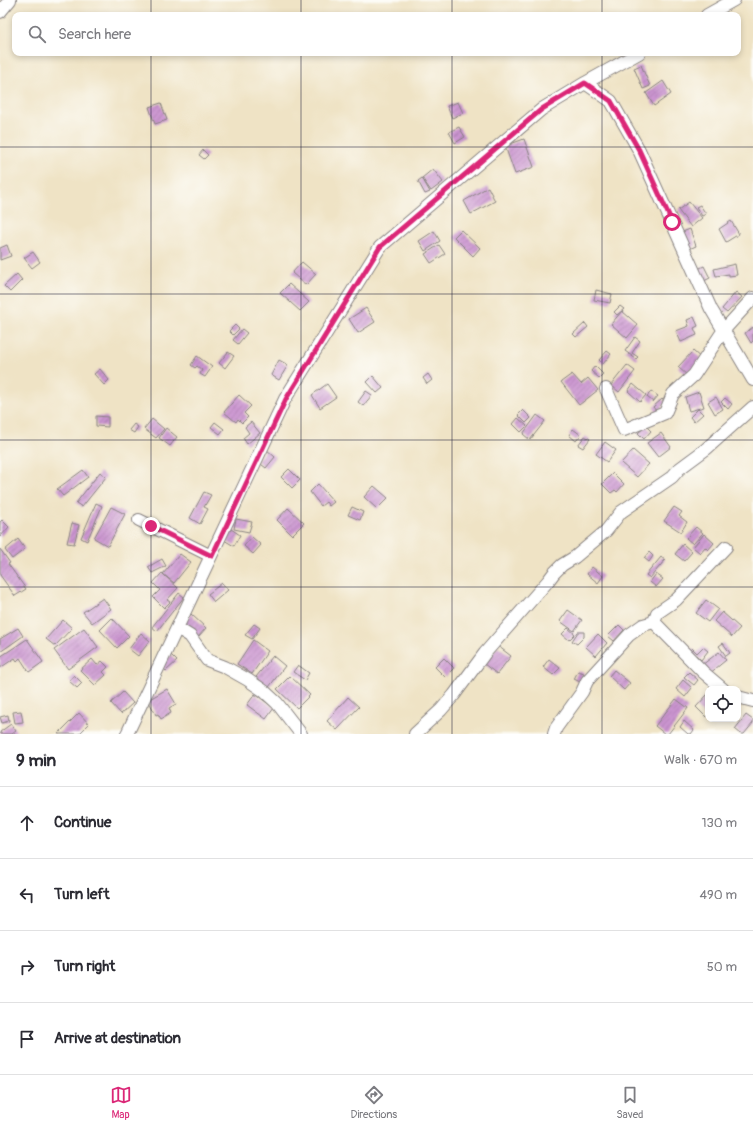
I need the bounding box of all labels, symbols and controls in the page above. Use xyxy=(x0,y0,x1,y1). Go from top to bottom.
search box xyxy=(12,12,741,56)
icon: search xyxy=(26,23,48,45)
text: Search here xyxy=(58,25,131,44)
route start xyxy=(663,213,681,231)
route end xyxy=(142,517,160,535)
map controls xyxy=(705,686,741,722)
button: locate xyxy=(705,686,741,722)
text: 9 min xyxy=(16,750,56,771)
text: Walk · 670 m xyxy=(664,752,737,768)
icon: ahead xyxy=(16,812,38,834)
text: Continue xyxy=(54,813,112,832)
text: 130 m xyxy=(701,815,737,831)
icon: left xyxy=(16,884,38,906)
text: Turn left xyxy=(54,885,110,904)
text: 490 m xyxy=(700,887,737,903)
icon: right xyxy=(16,956,38,978)
text: Turn right xyxy=(54,957,115,976)
text: 50 m xyxy=(707,959,737,975)
icon: arrive xyxy=(16,1028,38,1050)
text: Arrive at destination xyxy=(54,1029,181,1048)
tab: Map xyxy=(110,1084,132,1121)
tab: Directions xyxy=(351,1084,397,1121)
tab: Saved xyxy=(616,1084,643,1121)

